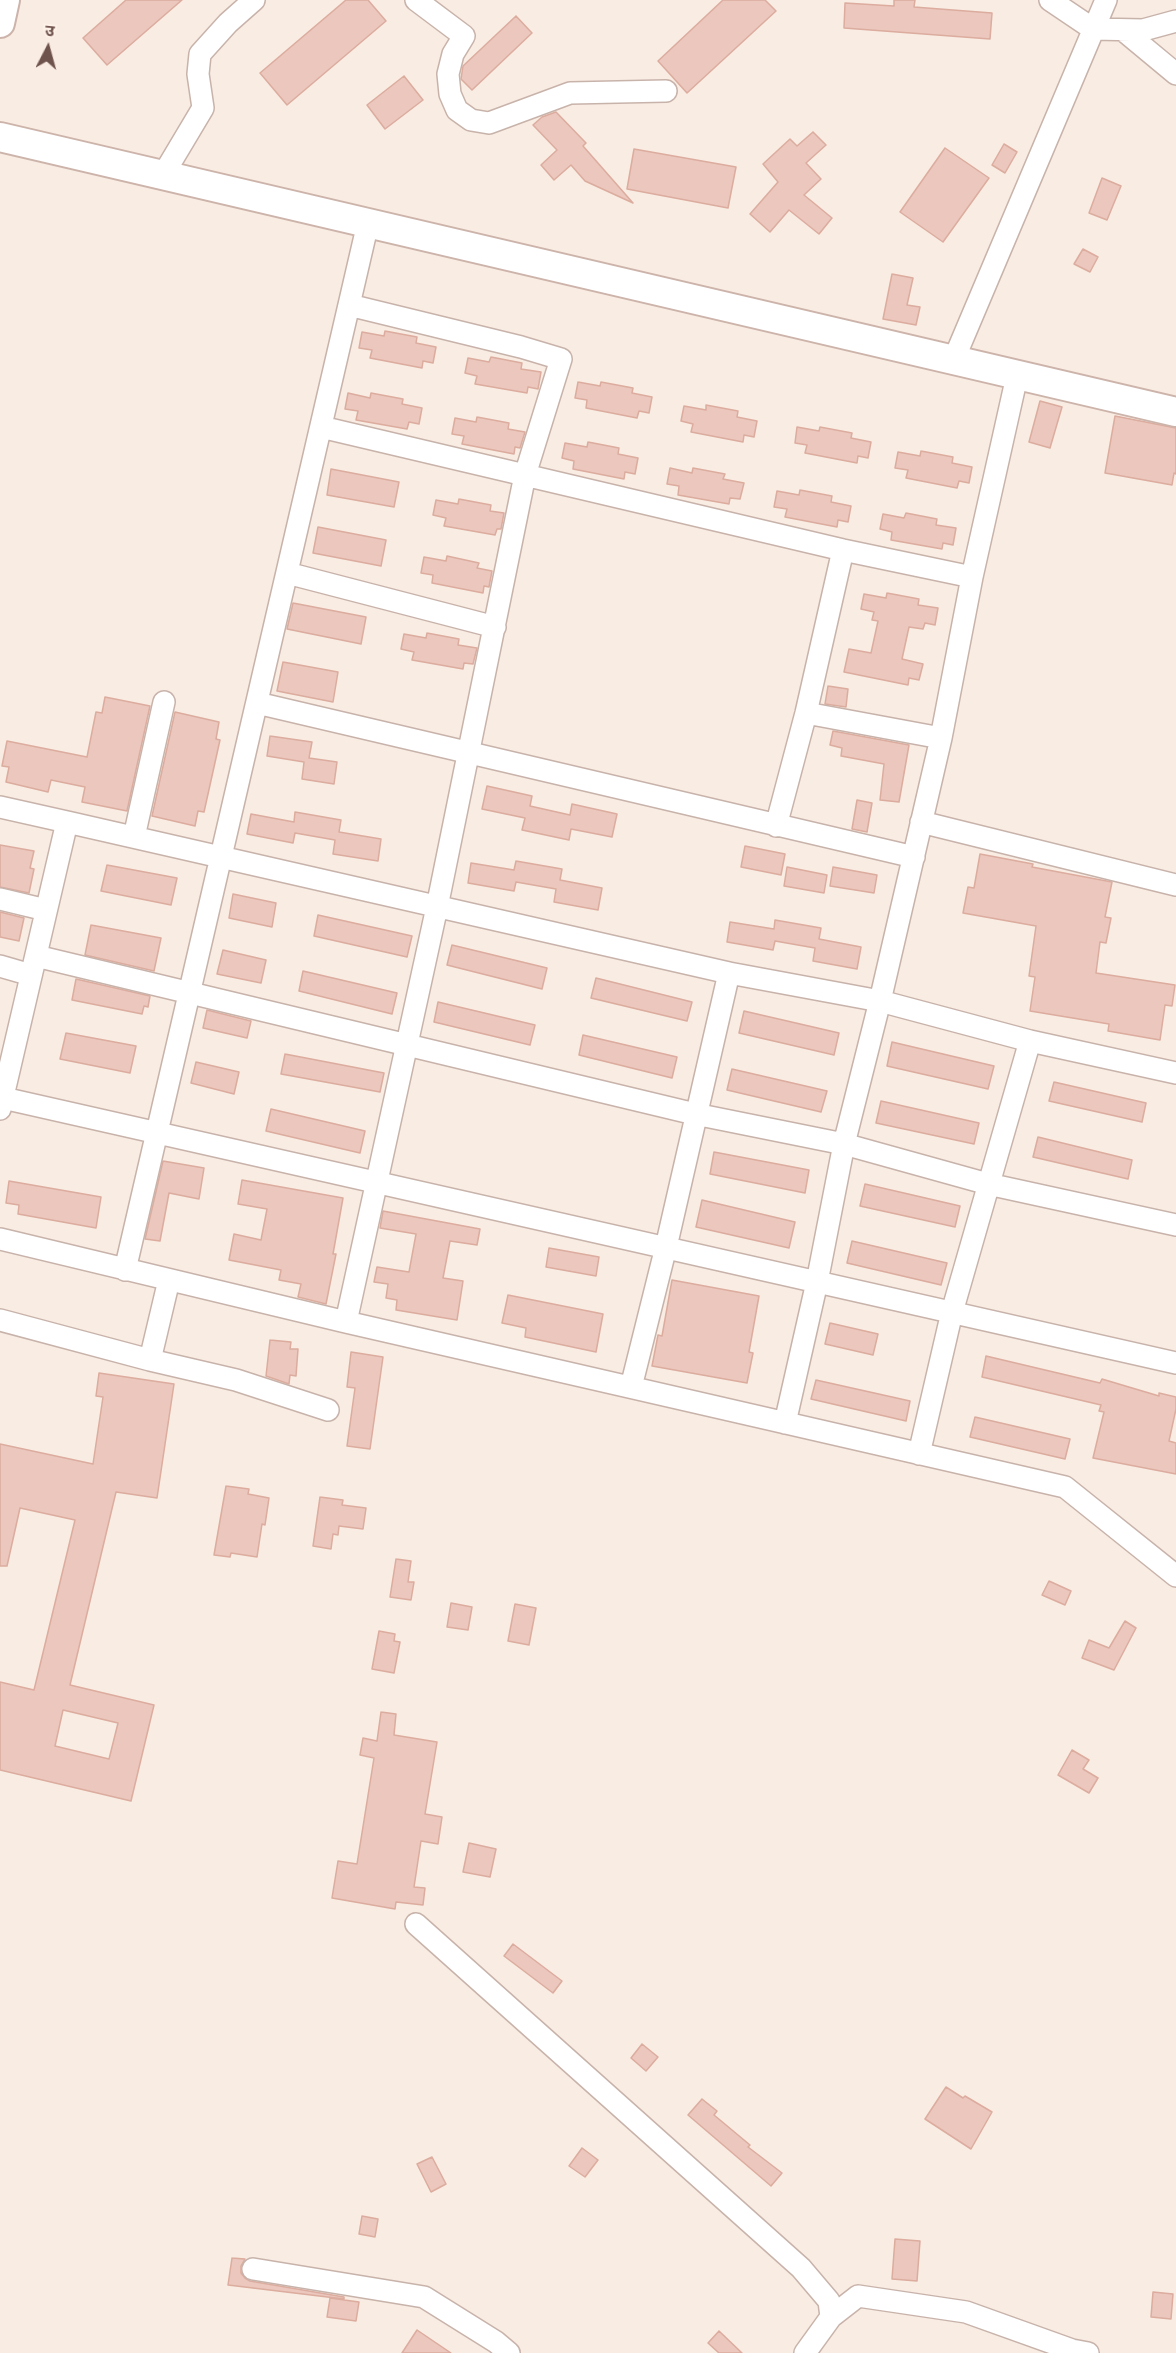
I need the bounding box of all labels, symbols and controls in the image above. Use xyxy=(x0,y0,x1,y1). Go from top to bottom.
north arrow xyxy=(18,18,78,78)
text: उ xyxy=(44,18,56,43)

